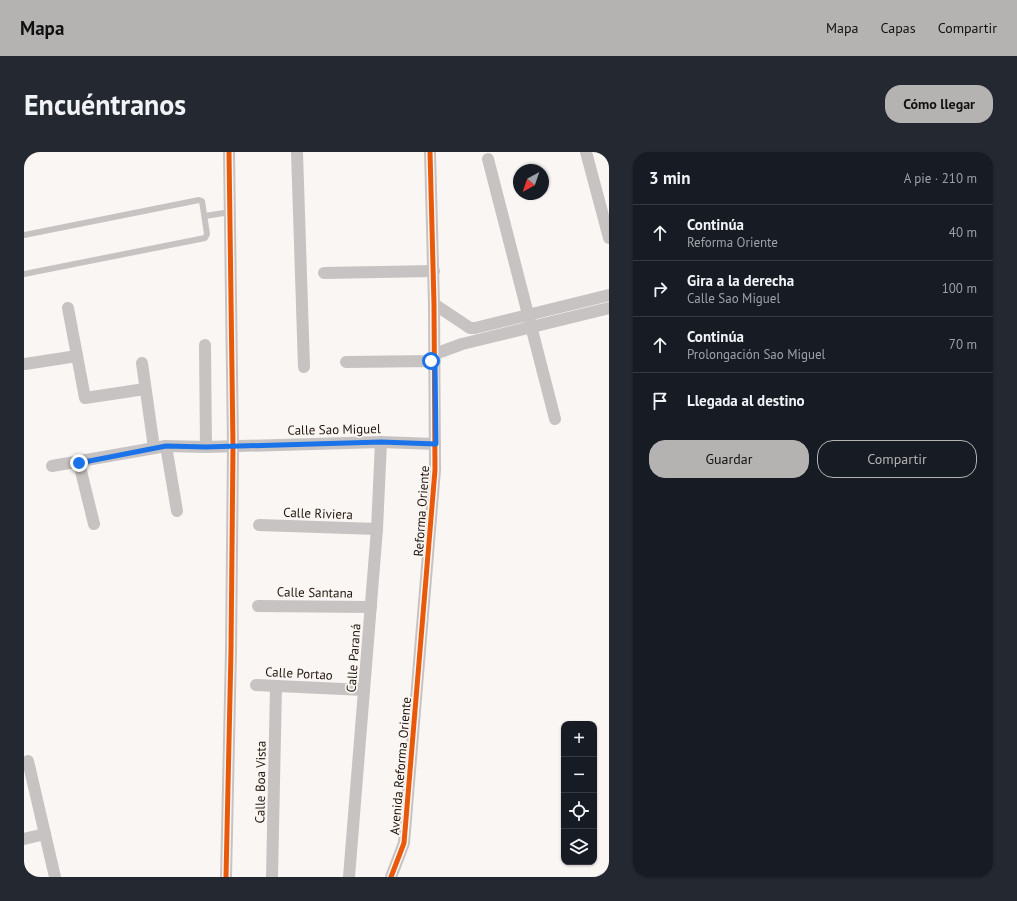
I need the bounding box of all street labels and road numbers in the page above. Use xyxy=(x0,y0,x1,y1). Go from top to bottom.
street label: Calle Sao Miguel xyxy=(287,420,381,439)
street label: Reforma Oriente xyxy=(410,465,433,557)
street label: Calle Riviera xyxy=(283,504,353,523)
street label: Calle Santana xyxy=(277,583,353,602)
street label: Calle Paraná xyxy=(343,623,364,693)
street label: Calle Portao xyxy=(265,663,333,684)
street label: Avenida Reforma Oriente xyxy=(386,696,415,836)
street label: Calle Boa Vista xyxy=(251,741,270,823)

